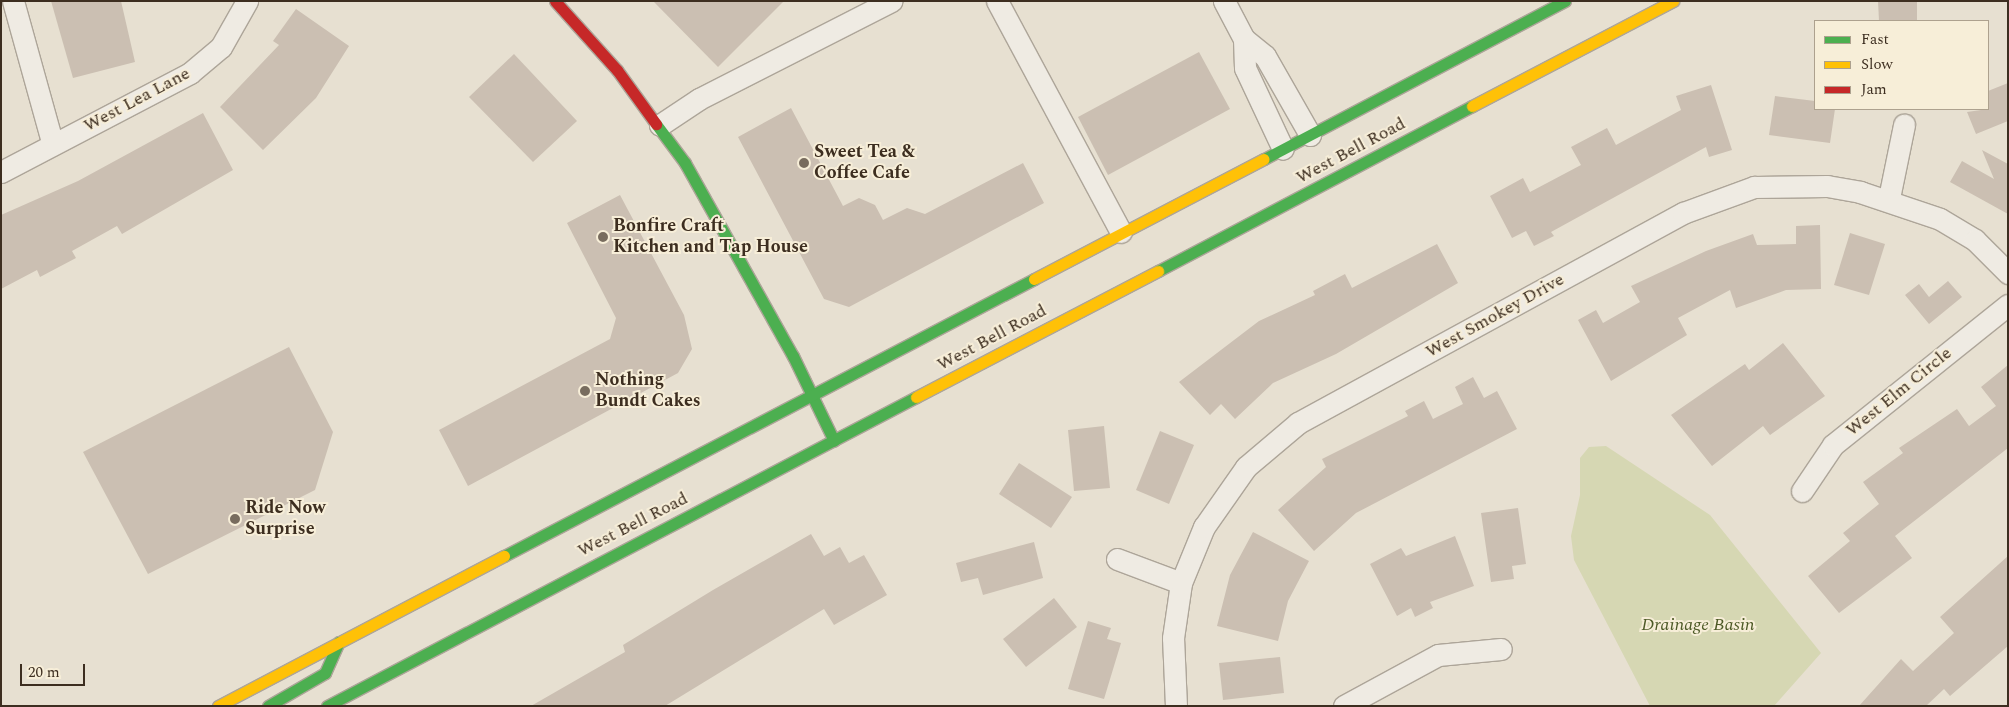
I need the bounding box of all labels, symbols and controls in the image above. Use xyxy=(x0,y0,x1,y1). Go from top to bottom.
legend xyxy=(1814,20,1989,110)
text: Fast xyxy=(1861,28,1889,51)
text: Slow xyxy=(1861,53,1893,76)
street label: West Lea Lane xyxy=(80,63,194,137)
text: Jam xyxy=(1861,78,1887,101)
street label: West Bell Road xyxy=(1293,113,1409,189)
place label: Sweet Tea & Coffee Cafe xyxy=(814,142,915,184)
marker: Sweet Tea & Coffee Cafe xyxy=(798,157,810,169)
place label: Bonfire Craft Kitchen and Tap House xyxy=(613,216,808,258)
marker: Bonfire Craft Kitchen and Tap House xyxy=(597,231,609,243)
street label: West Smokey Drive xyxy=(1422,269,1568,363)
street label: West Bell Road xyxy=(934,300,1050,376)
street label: West Elm Circle xyxy=(1842,343,1956,441)
place label: Nothing Bundt Cakes xyxy=(595,370,701,412)
marker: Nothing Bundt Cakes xyxy=(579,385,591,397)
street label: West Bell Road xyxy=(574,488,692,562)
place label: Ride Now Surprise xyxy=(245,498,326,540)
marker: Ride Now Surprise xyxy=(229,513,241,525)
park label: Drainage Basin xyxy=(1641,614,1755,636)
scale bar xyxy=(22,654,88,686)
text: 20 m xyxy=(28,661,60,684)

